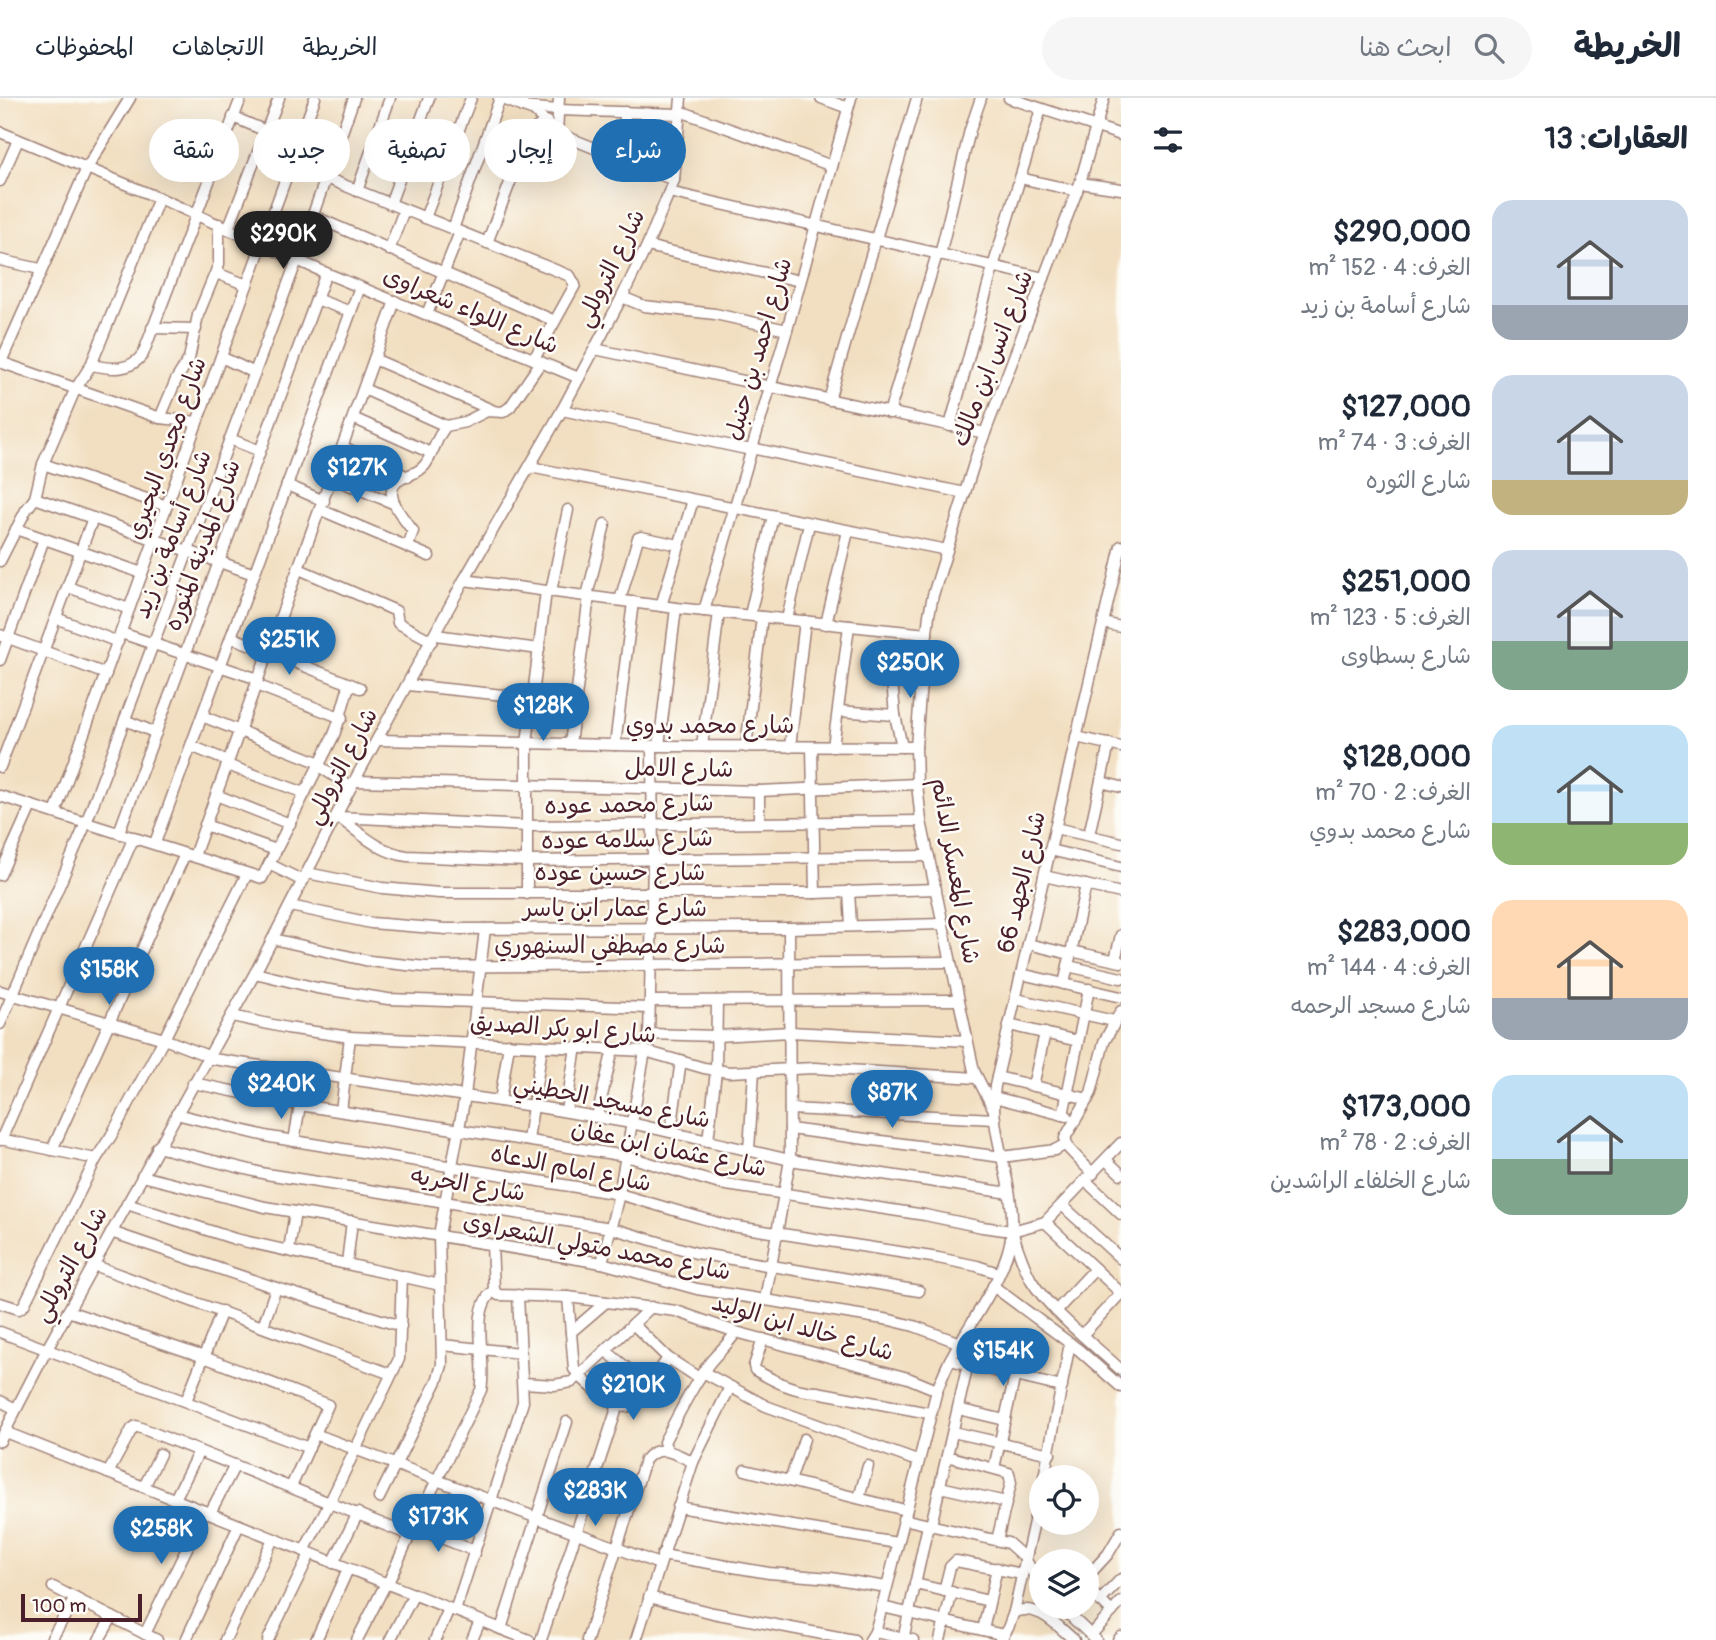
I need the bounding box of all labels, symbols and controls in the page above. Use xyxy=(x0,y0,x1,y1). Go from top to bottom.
search box xyxy=(1042,17,1532,80)
text: الخريطة xyxy=(1574,26,1681,67)
icon: search xyxy=(1470,29,1508,67)
text: ابحث هنا xyxy=(1359,32,1452,64)
text: المحفوظات xyxy=(35,33,134,62)
text: الاتجاهات xyxy=(172,33,265,62)
text: الخريطة xyxy=(303,33,377,62)
chip: شقة xyxy=(149,119,239,182)
chip: جديد xyxy=(253,119,350,182)
chip: تصفية xyxy=(364,119,470,182)
chip: إيجار xyxy=(484,119,577,182)
chip: شراء xyxy=(591,119,686,182)
text: العقارات: 13 xyxy=(1544,120,1688,157)
icon: filters xyxy=(1149,121,1187,159)
street label: شارع التروللي xyxy=(569,205,657,335)
pin: $290K xyxy=(234,212,332,271)
text: $290,000 xyxy=(1333,213,1471,250)
text: $290K xyxy=(250,219,316,248)
icon: home xyxy=(1548,228,1632,312)
text: الغرف: 4 · 152 m² xyxy=(1308,253,1471,282)
street label: شارع احمد بن حنبل xyxy=(719,254,800,444)
street label: شارع اللواء شعراوى xyxy=(378,260,563,362)
street label: شارع انس ابن مالك xyxy=(946,266,1041,451)
text: شارع أسامة بن زيد xyxy=(1300,291,1471,320)
street label: شارع مجدي البحيري xyxy=(120,353,215,544)
text: $127,000 xyxy=(1341,388,1471,425)
icon: home xyxy=(1548,403,1632,487)
text: الغرف: 3 · 74 m² xyxy=(1318,428,1471,457)
street label: شارع أسامة بن زيد xyxy=(126,445,220,623)
pin: $127K xyxy=(308,446,406,505)
text: $127K xyxy=(327,453,387,482)
street label: شارع المدينه المنوره xyxy=(158,456,249,635)
text: شارع الثوره xyxy=(1366,466,1471,495)
text: $251,000 xyxy=(1341,563,1471,600)
icon: home xyxy=(1548,578,1632,662)
text: الغرف: 5 · 123 m² xyxy=(1310,603,1471,632)
pin: $251K xyxy=(240,618,338,677)
text: $251K xyxy=(259,625,319,654)
pin: $250K xyxy=(861,640,959,700)
text: شارع بسطاوى xyxy=(1341,641,1471,670)
text: $250K xyxy=(876,648,944,677)
pin: $128K xyxy=(494,684,592,743)
text: $128K xyxy=(513,691,573,720)
street label: شارع التروللي xyxy=(299,703,389,832)
street label: شارع محمد بدوي xyxy=(626,711,794,742)
text: $128,000 xyxy=(1342,738,1471,775)
street label: شارع الامل xyxy=(624,753,734,786)
icon: home xyxy=(1548,753,1632,837)
street label: شارع المعسكر الدائم xyxy=(922,776,986,967)
text: الغرف: 2 · 70 m² xyxy=(1315,778,1471,807)
street label: شارع محمد عوده xyxy=(544,789,714,822)
street label: شارع الجهد 66 xyxy=(991,808,1054,956)
text: شارع محمد بدوي xyxy=(1309,816,1471,845)
street label: شارع سلامه عوده xyxy=(541,824,713,857)
street label: شارع حسين عوده xyxy=(535,858,705,889)
street label: شارع عمار ابن ياسر xyxy=(521,894,707,925)
text: $283,000 xyxy=(1337,913,1471,950)
icon: home xyxy=(1548,928,1632,1012)
street label: شارع مصطفي السنهوري xyxy=(494,931,726,966)
pin: $158K xyxy=(60,948,158,1007)
text: الغرف: 4 · 144 m² xyxy=(1307,953,1471,982)
text: $158K xyxy=(79,955,139,984)
text: شارع مسجد الرحمه xyxy=(1290,991,1471,1020)
street label: شارع ابو بكر الصديق xyxy=(469,1008,657,1051)
pin: $240K xyxy=(232,1062,330,1121)
street label: شارع مسجد الحطيني xyxy=(510,1068,713,1141)
text: $240K xyxy=(247,1069,315,1098)
pin: $87K xyxy=(851,1070,933,1130)
text: $87K xyxy=(867,1078,917,1107)
text: $173,000 xyxy=(1341,1088,1471,1125)
icon: home xyxy=(1548,1103,1632,1187)
street label: شارع عثمان ابن عفان xyxy=(568,1114,769,1185)
text: الغرف: 2 · 78 m² xyxy=(1319,1128,1471,1157)
street label: شارع امام الدعاه xyxy=(488,1139,654,1201)
street label: شارع الحريه xyxy=(408,1161,527,1210)
text: شارع الخلفاء الراشدين xyxy=(1270,1166,1471,1195)
street label: شارع التروللي xyxy=(27,1201,119,1330)
street label: شارع محمد متولي الشعراوى xyxy=(459,1206,733,1293)
street label: شارع خالد ابن الوليد xyxy=(708,1288,897,1369)
pin: $154K xyxy=(954,1328,1052,1388)
text: $154K xyxy=(972,1336,1034,1365)
pin: $210K xyxy=(584,1362,682,1422)
text: $210K xyxy=(601,1370,665,1399)
map controls xyxy=(1029,1465,1099,1619)
button: locate xyxy=(1029,1465,1099,1535)
pin: $283K xyxy=(546,1468,644,1528)
text: $283K xyxy=(563,1476,627,1505)
pin: $173K xyxy=(389,1494,487,1554)
text: $173K xyxy=(408,1502,468,1531)
pin: $258K xyxy=(112,1506,210,1566)
text: $258K xyxy=(129,1514,193,1543)
button: layers xyxy=(1029,1549,1099,1619)
scale bar xyxy=(21,1591,142,1623)
text: 100 m xyxy=(32,1594,86,1618)

